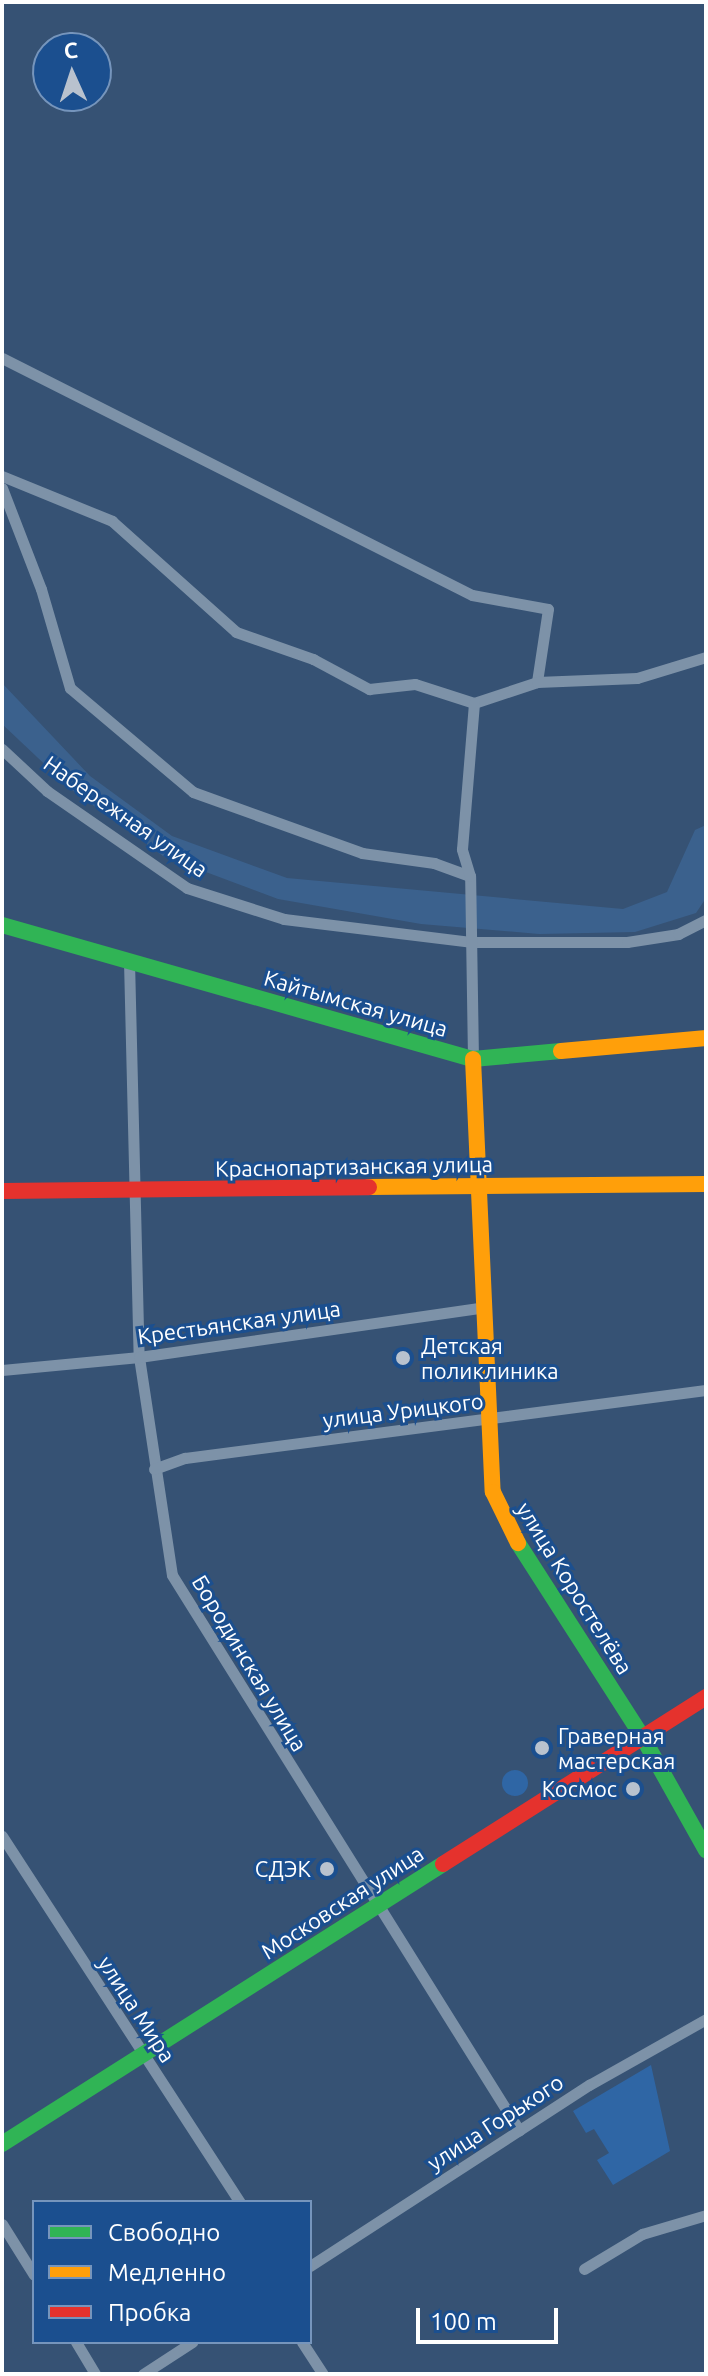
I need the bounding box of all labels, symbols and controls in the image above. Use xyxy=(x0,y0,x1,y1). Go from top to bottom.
north arrow xyxy=(32,32,112,112)
text: С xyxy=(63,37,78,62)
street label: Набережная улица xyxy=(39,749,213,883)
street label: Кайтымская улица xyxy=(261,964,451,1042)
street label: Краснопартизанская улица xyxy=(215,1150,493,1182)
street label: Крестьянская улица xyxy=(136,1295,342,1349)
place label: Детская поликлиника xyxy=(421,1332,559,1384)
marker: Детская поликлиника xyxy=(392,1347,414,1369)
street label: улица Урицкого xyxy=(321,1387,485,1433)
street label: улица Коростелёва xyxy=(511,1497,639,1679)
street label: Бородинская улица xyxy=(187,1570,313,1756)
place label: Граверная мастерская xyxy=(558,1722,675,1774)
marker: Граверная мастерская xyxy=(533,1739,551,1757)
place label: Космос xyxy=(542,1776,617,1802)
marker: Космос xyxy=(624,1780,642,1798)
street label: Московская улица xyxy=(256,1840,428,1964)
place label: СДЭК xyxy=(255,1856,311,1882)
marker: СДЭК xyxy=(318,1860,336,1878)
street label: улица Мира xyxy=(93,1951,181,2067)
street label: улица Горького xyxy=(422,2068,568,2176)
legend xyxy=(32,2200,312,2344)
text: Свободно xyxy=(108,2219,220,2246)
text: Медленно xyxy=(108,2259,226,2286)
scale bar xyxy=(420,2292,562,2342)
text: Пробка xyxy=(108,2299,191,2326)
text: 100 m xyxy=(430,2308,497,2335)

